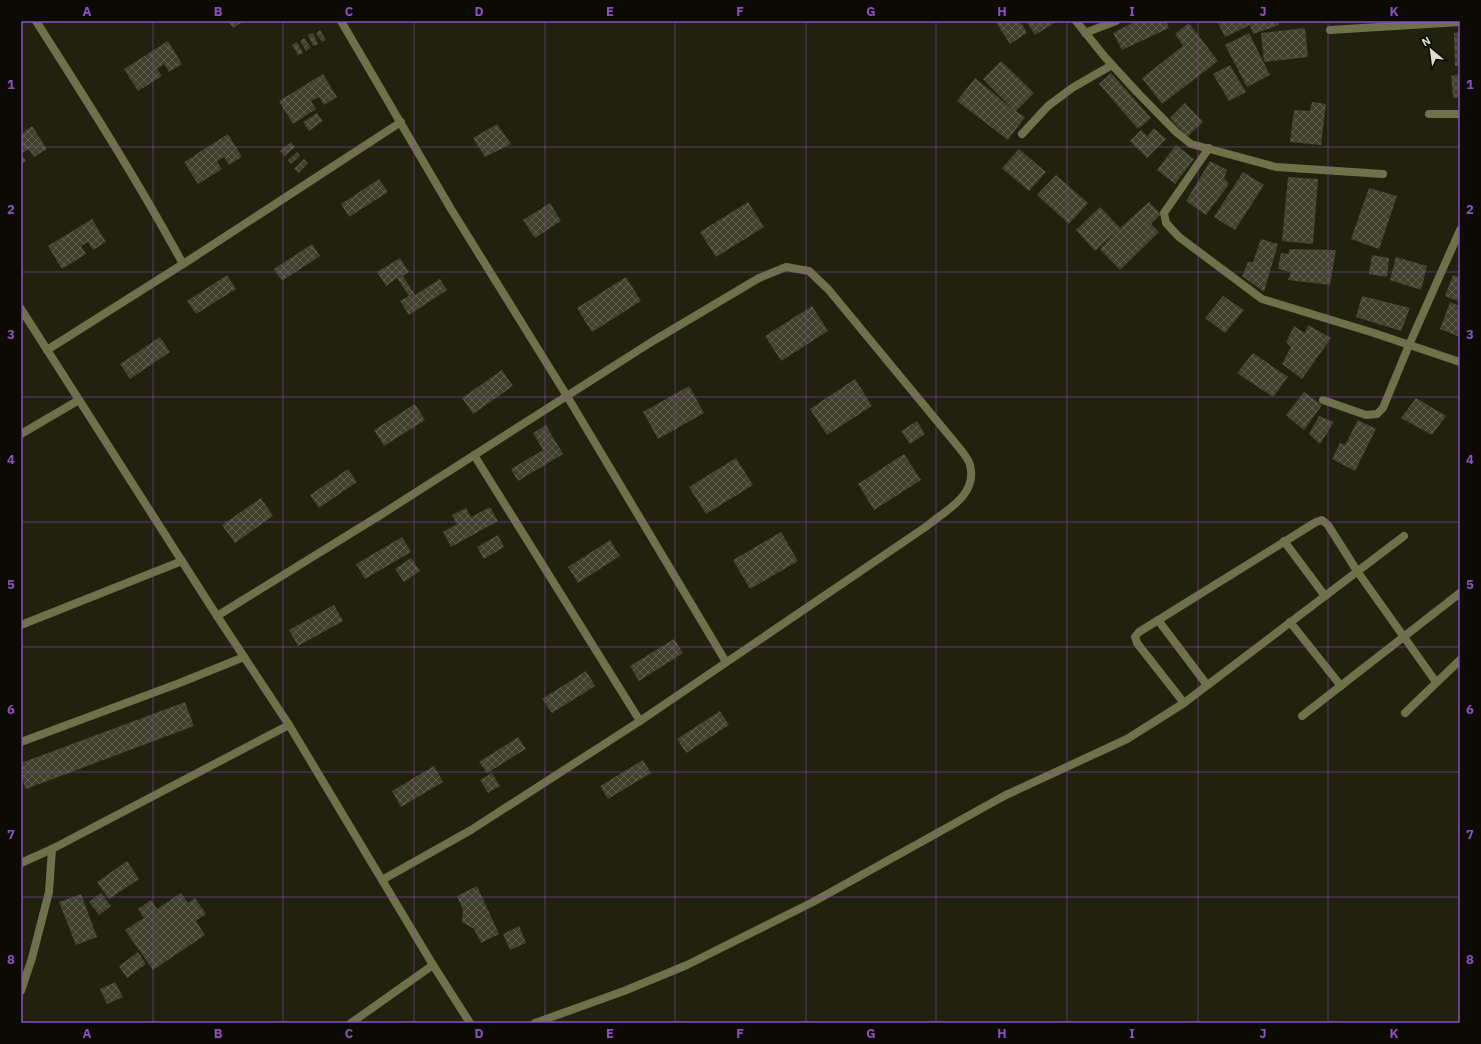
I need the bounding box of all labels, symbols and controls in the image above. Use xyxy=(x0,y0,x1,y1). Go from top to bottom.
text: A xyxy=(83,3,92,20)
text: B xyxy=(214,3,223,20)
text: C xyxy=(345,3,354,20)
text: D xyxy=(474,3,484,20)
text: E xyxy=(606,3,614,20)
text: F xyxy=(736,3,744,20)
text: G xyxy=(866,3,876,20)
text: H xyxy=(997,3,1007,20)
text: I xyxy=(1129,3,1135,20)
text: J xyxy=(1259,3,1267,20)
text: K xyxy=(1389,3,1399,20)
north arrow xyxy=(1411,30,1451,70)
text: N xyxy=(1419,33,1433,49)
text: 1 xyxy=(7,76,15,93)
text: 1 xyxy=(1466,76,1474,93)
text: 2 xyxy=(7,201,15,218)
text: 2 xyxy=(1466,201,1474,218)
text: 3 xyxy=(7,326,15,343)
text: 3 xyxy=(1466,326,1474,343)
text: 4 xyxy=(7,451,15,468)
text: 4 xyxy=(1466,451,1474,468)
text: 5 xyxy=(7,576,15,593)
text: 5 xyxy=(1466,576,1474,593)
text: 6 xyxy=(7,701,15,718)
text: 6 xyxy=(1466,701,1474,718)
text: 7 xyxy=(7,826,15,843)
text: 7 xyxy=(1466,826,1474,843)
text: 8 xyxy=(7,951,15,968)
text: 8 xyxy=(1466,951,1474,968)
text: A xyxy=(83,1025,92,1042)
text: B xyxy=(214,1025,223,1042)
text: C xyxy=(345,1025,354,1042)
text: D xyxy=(474,1025,484,1042)
text: E xyxy=(606,1025,614,1042)
text: F xyxy=(736,1025,744,1042)
text: G xyxy=(866,1025,876,1042)
text: H xyxy=(997,1025,1007,1042)
text: I xyxy=(1129,1025,1135,1042)
text: J xyxy=(1259,1025,1267,1042)
text: K xyxy=(1389,1025,1399,1042)

